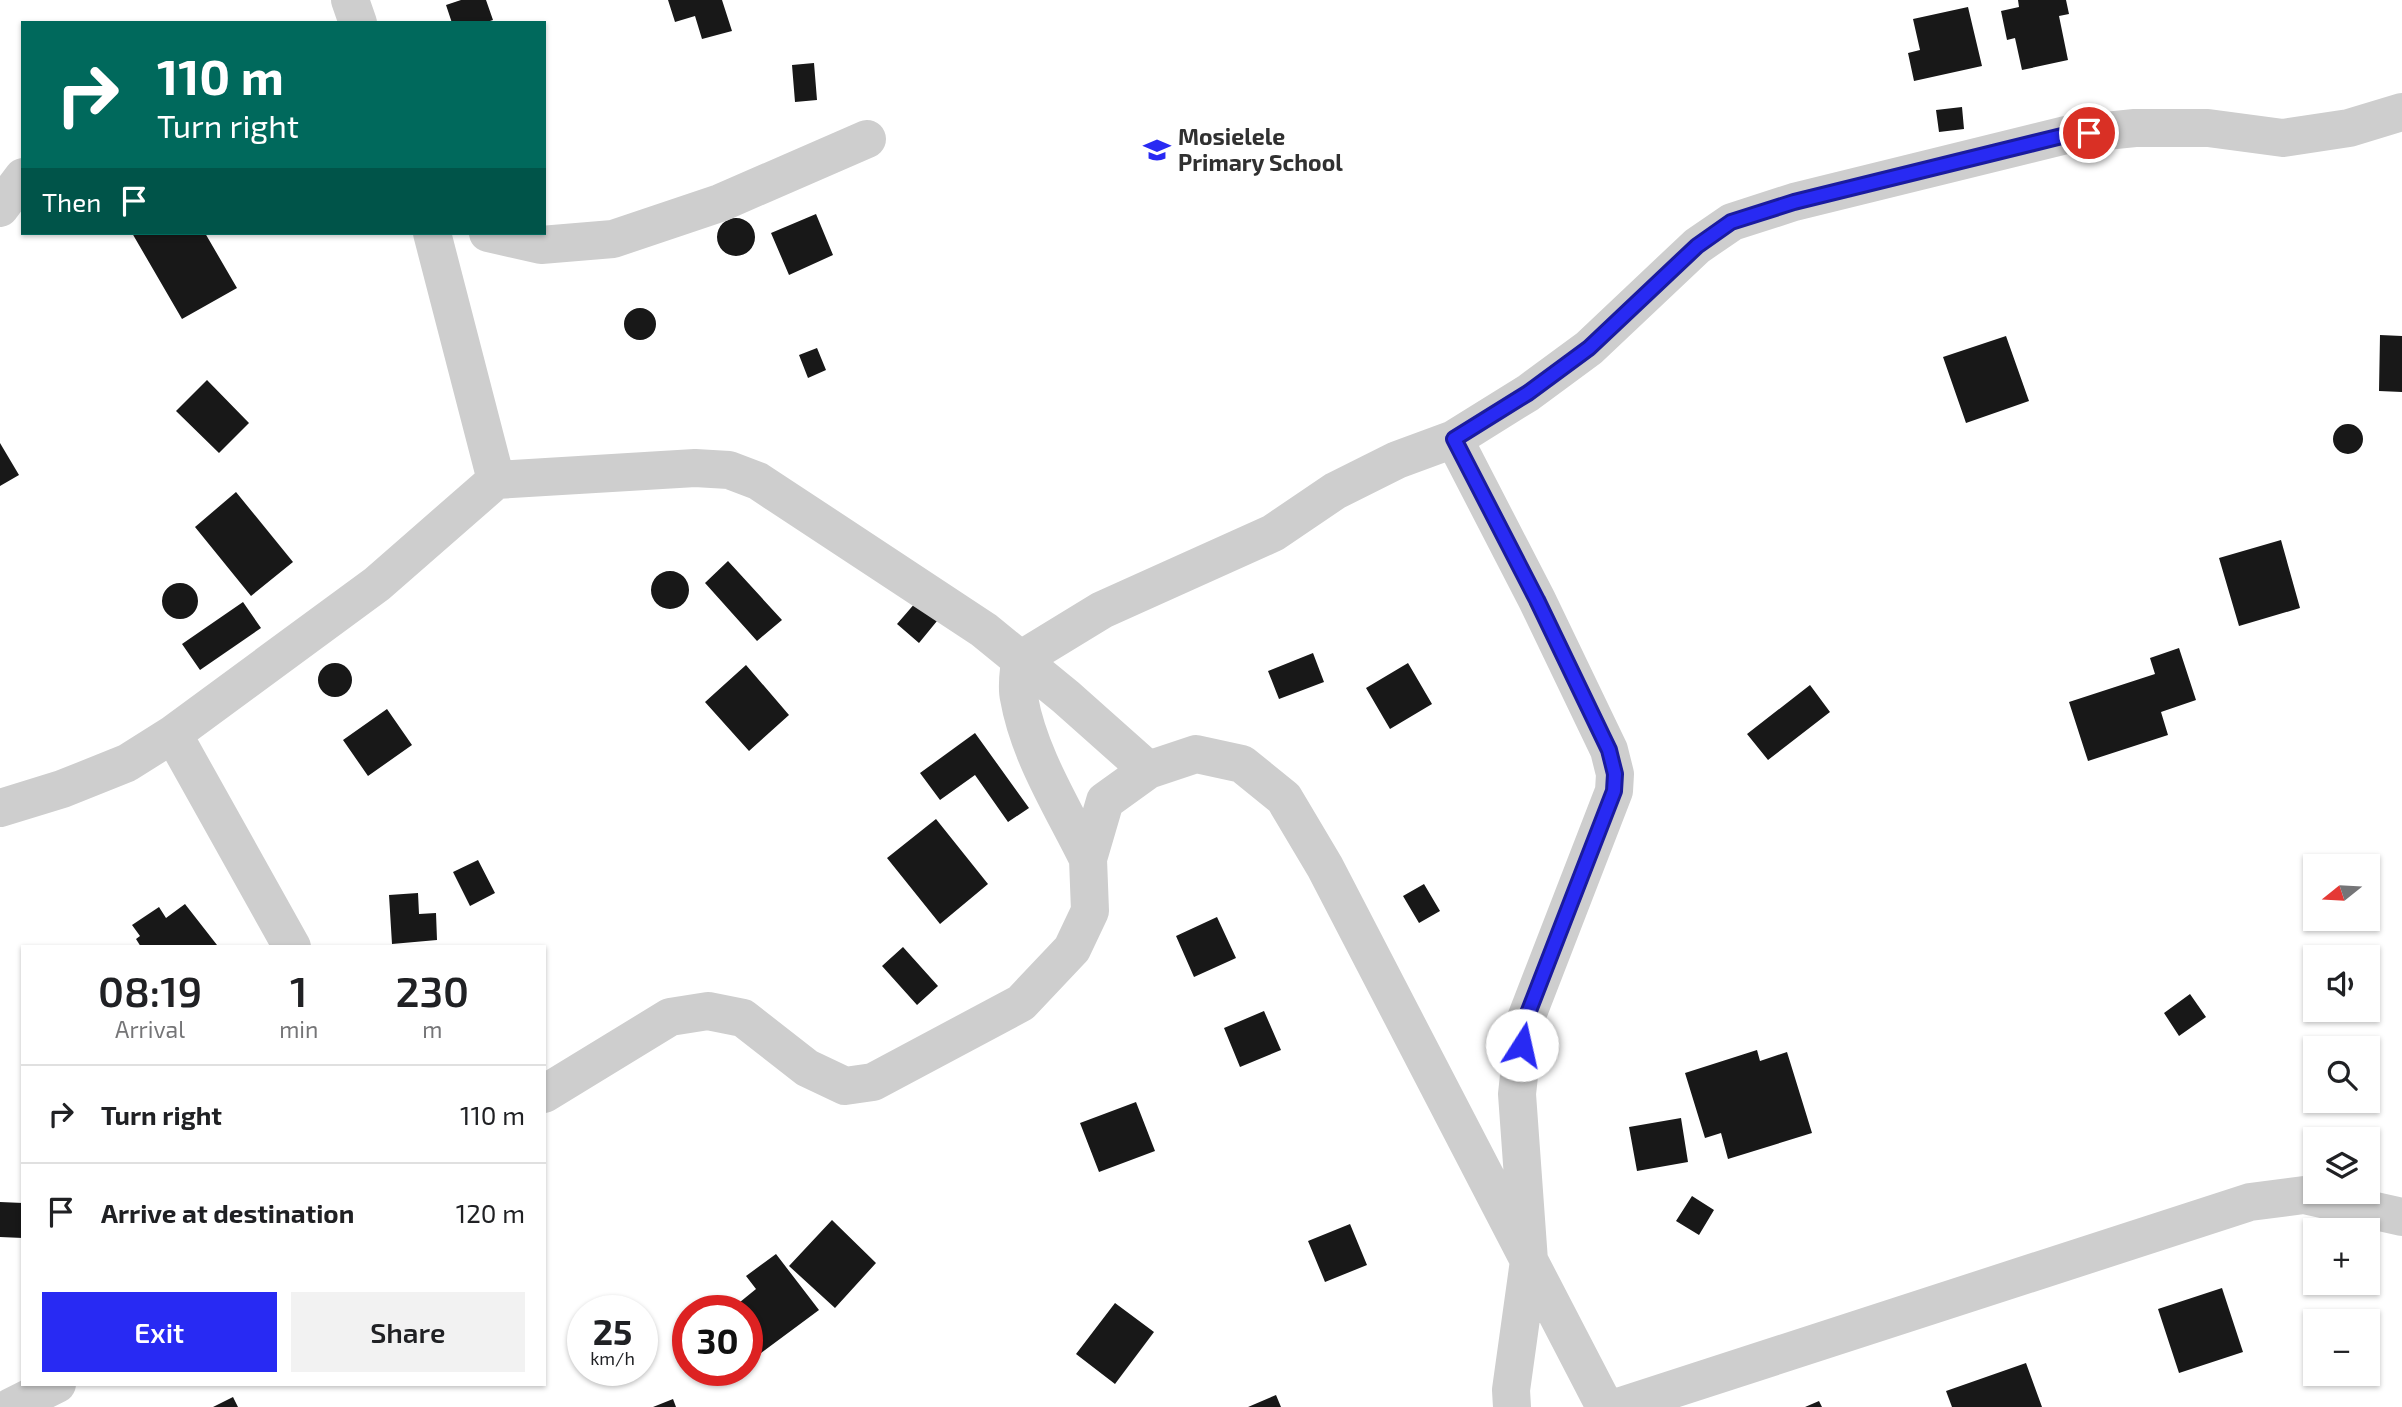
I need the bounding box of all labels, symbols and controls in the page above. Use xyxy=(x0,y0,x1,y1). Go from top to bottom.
text: 110 m xyxy=(157,46,284,105)
icon: right xyxy=(42,49,133,140)
pin xyxy=(2059,103,2119,163)
text: Turn right xyxy=(157,106,299,144)
icon: arrive xyxy=(2070,114,2108,152)
place label: Mosielele Primary School xyxy=(1178,122,1343,176)
school or university icon: Mosielele Primary School xyxy=(1142,135,1172,165)
icon: arrive xyxy=(115,182,153,220)
text: Then xyxy=(42,186,101,217)
north arrow xyxy=(2303,854,2380,931)
map controls xyxy=(2303,854,2380,1386)
button: sound xyxy=(2303,945,2380,1022)
text: 08:19 xyxy=(98,965,202,1015)
text: 1 xyxy=(290,965,308,1015)
text: 230 xyxy=(395,965,469,1015)
position arrow xyxy=(1485,1008,1559,1082)
text: Arrival xyxy=(115,1015,185,1043)
text: min xyxy=(279,1015,318,1043)
text: m xyxy=(422,1015,442,1043)
button: search xyxy=(2303,1036,2380,1113)
icon: right xyxy=(42,1095,80,1133)
text: Turn right xyxy=(101,1099,222,1130)
text: 110 m xyxy=(460,1099,525,1130)
button: layers xyxy=(2303,1127,2380,1204)
icon: arrive xyxy=(42,1193,80,1231)
text: Arrive at destination xyxy=(101,1197,354,1228)
text: 120 m xyxy=(456,1197,525,1228)
button: + xyxy=(2303,1218,2380,1295)
button: Exit xyxy=(42,1292,277,1372)
button: Share xyxy=(291,1292,525,1372)
speed limit sign: 30 xyxy=(672,1295,763,1386)
button: − xyxy=(2303,1309,2380,1386)
text: 25 xyxy=(593,1310,632,1352)
text: km/h xyxy=(590,1347,635,1369)

